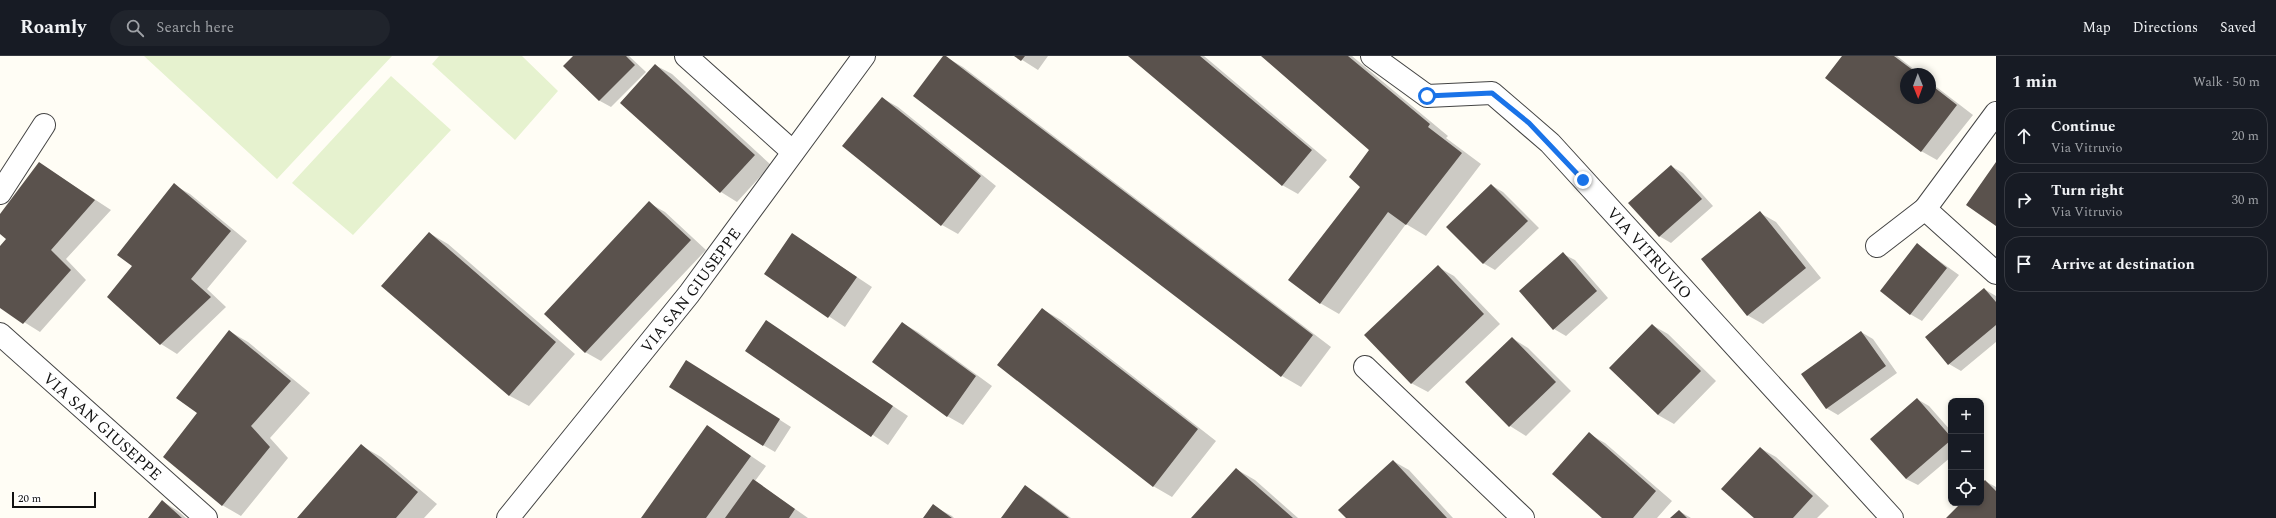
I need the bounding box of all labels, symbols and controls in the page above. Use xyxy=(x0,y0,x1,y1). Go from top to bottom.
search box xyxy=(110,10,390,46)
text: Roamly xyxy=(20,13,86,42)
text: Search here xyxy=(156,16,234,39)
icon: search xyxy=(124,17,146,39)
text: Map xyxy=(2083,17,2111,38)
text: Directions xyxy=(2133,17,2198,38)
text: Saved xyxy=(2220,17,2256,38)
north arrow xyxy=(1900,68,1936,104)
text: 1 min xyxy=(2012,69,2057,95)
text: Walk · 50 m xyxy=(2193,72,2260,92)
route start xyxy=(1418,87,1436,105)
text: Continue xyxy=(2051,115,2116,138)
icon: ahead xyxy=(2013,125,2035,147)
text: 20 m xyxy=(2232,126,2259,146)
text: Via Vitruvio xyxy=(2051,138,2123,158)
route end xyxy=(1574,171,1592,189)
text: Turn right xyxy=(2051,179,2124,202)
icon: right xyxy=(2013,189,2035,211)
text: 30 m xyxy=(2232,190,2259,210)
street label: VIA VITRUVIO xyxy=(1601,202,1698,305)
text: Via Vitruvio xyxy=(2051,202,2123,222)
street label: VIA SAN GIUSEPPE xyxy=(635,223,747,358)
icon: arrive xyxy=(2013,253,2035,275)
text: Arrive at destination xyxy=(2051,253,2195,276)
street label: VIA SAN GIUSEPPE xyxy=(37,367,167,486)
map controls xyxy=(1948,398,1984,506)
button: + xyxy=(1948,398,1984,434)
button: − xyxy=(1948,434,1984,470)
button: locate xyxy=(1948,470,1984,506)
scale bar xyxy=(12,490,96,509)
text: 20 m xyxy=(18,490,41,507)

